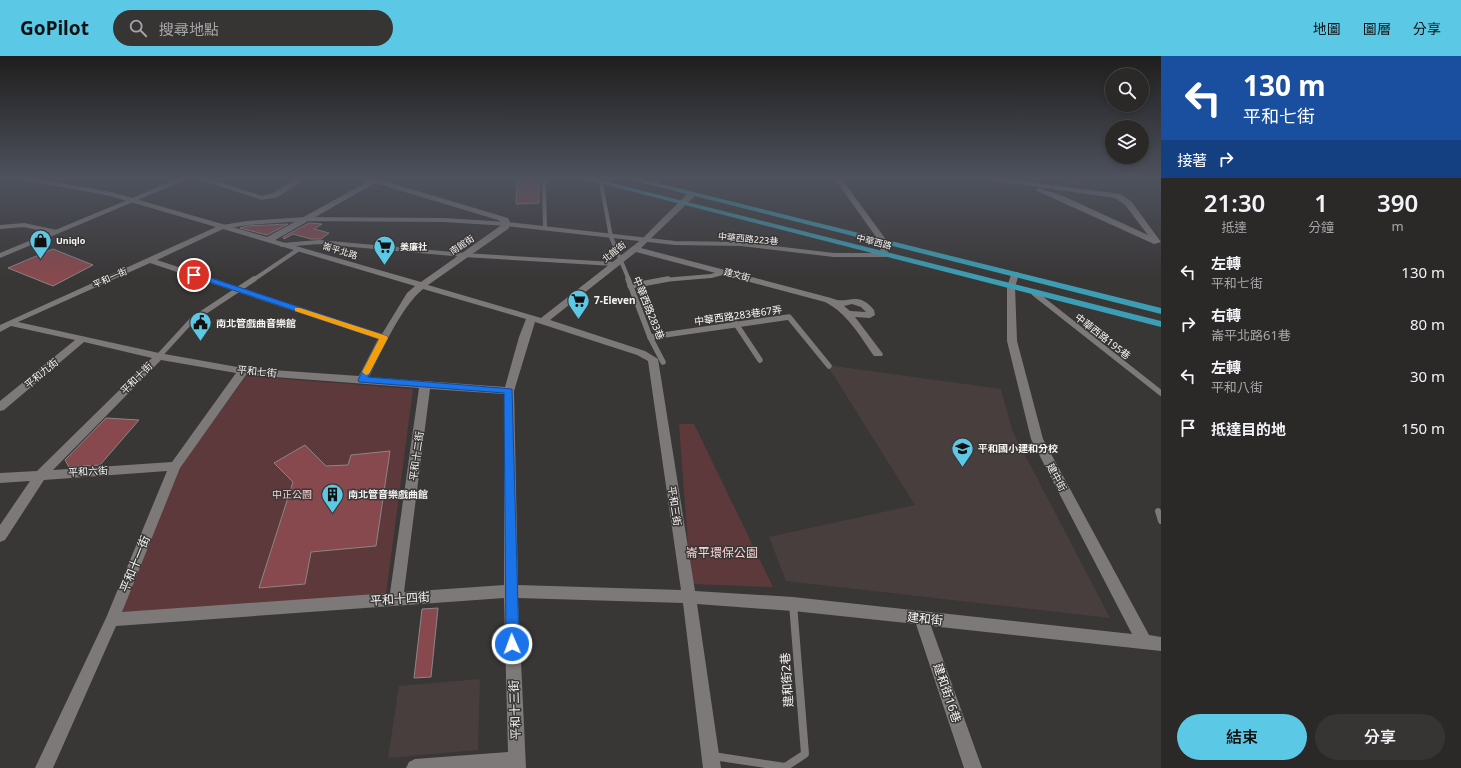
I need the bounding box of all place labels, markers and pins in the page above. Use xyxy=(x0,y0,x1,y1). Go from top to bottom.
shop icon: Uniqlo xyxy=(27,228,53,261)
place label: Uniqlo xyxy=(56,234,86,247)
supermarket icon: 美廉社 xyxy=(372,234,398,267)
place label: 美廉社 xyxy=(400,240,427,253)
pin xyxy=(177,258,211,292)
supermarket icon: 7-Eleven xyxy=(565,287,591,320)
place label: 7-Eleven xyxy=(594,293,635,307)
public building icon: 南北管戲曲音樂館 xyxy=(187,310,213,343)
place label: 南北管戲曲音樂館 xyxy=(216,316,296,330)
school or university icon: 平和國小建和分校 xyxy=(949,435,975,468)
place label: 平和國小建和分校 xyxy=(978,441,1058,455)
building icon: 南北管音樂戲曲館 xyxy=(319,481,345,514)
place label: 南北管音樂戲曲館 xyxy=(348,487,428,501)

